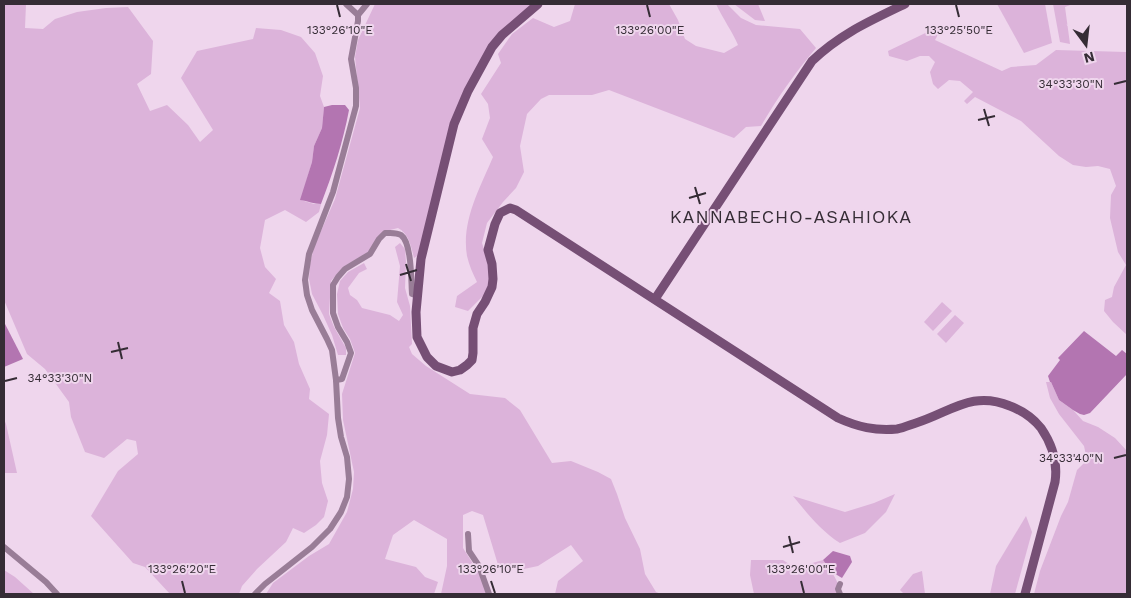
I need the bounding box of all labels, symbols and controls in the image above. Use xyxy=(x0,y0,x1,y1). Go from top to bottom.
north arrow xyxy=(1061,20,1111,70)
text: 133°26'10"E xyxy=(307,23,373,37)
text: 133°26'00"E xyxy=(616,23,685,37)
text: 133°25'50"E xyxy=(925,23,993,37)
text: N xyxy=(1082,48,1096,67)
text: 34°33'30"N xyxy=(1039,77,1103,91)
district label: KANNABECHO-ASAHIOKA xyxy=(670,206,912,227)
text: 34°33'30"N xyxy=(28,371,92,385)
text: 34°33'40"N xyxy=(1039,451,1103,465)
text: 133°26'20"E xyxy=(148,562,216,576)
text: 133°26'10"E xyxy=(458,562,524,576)
text: 133°26'00"E xyxy=(767,562,836,576)

